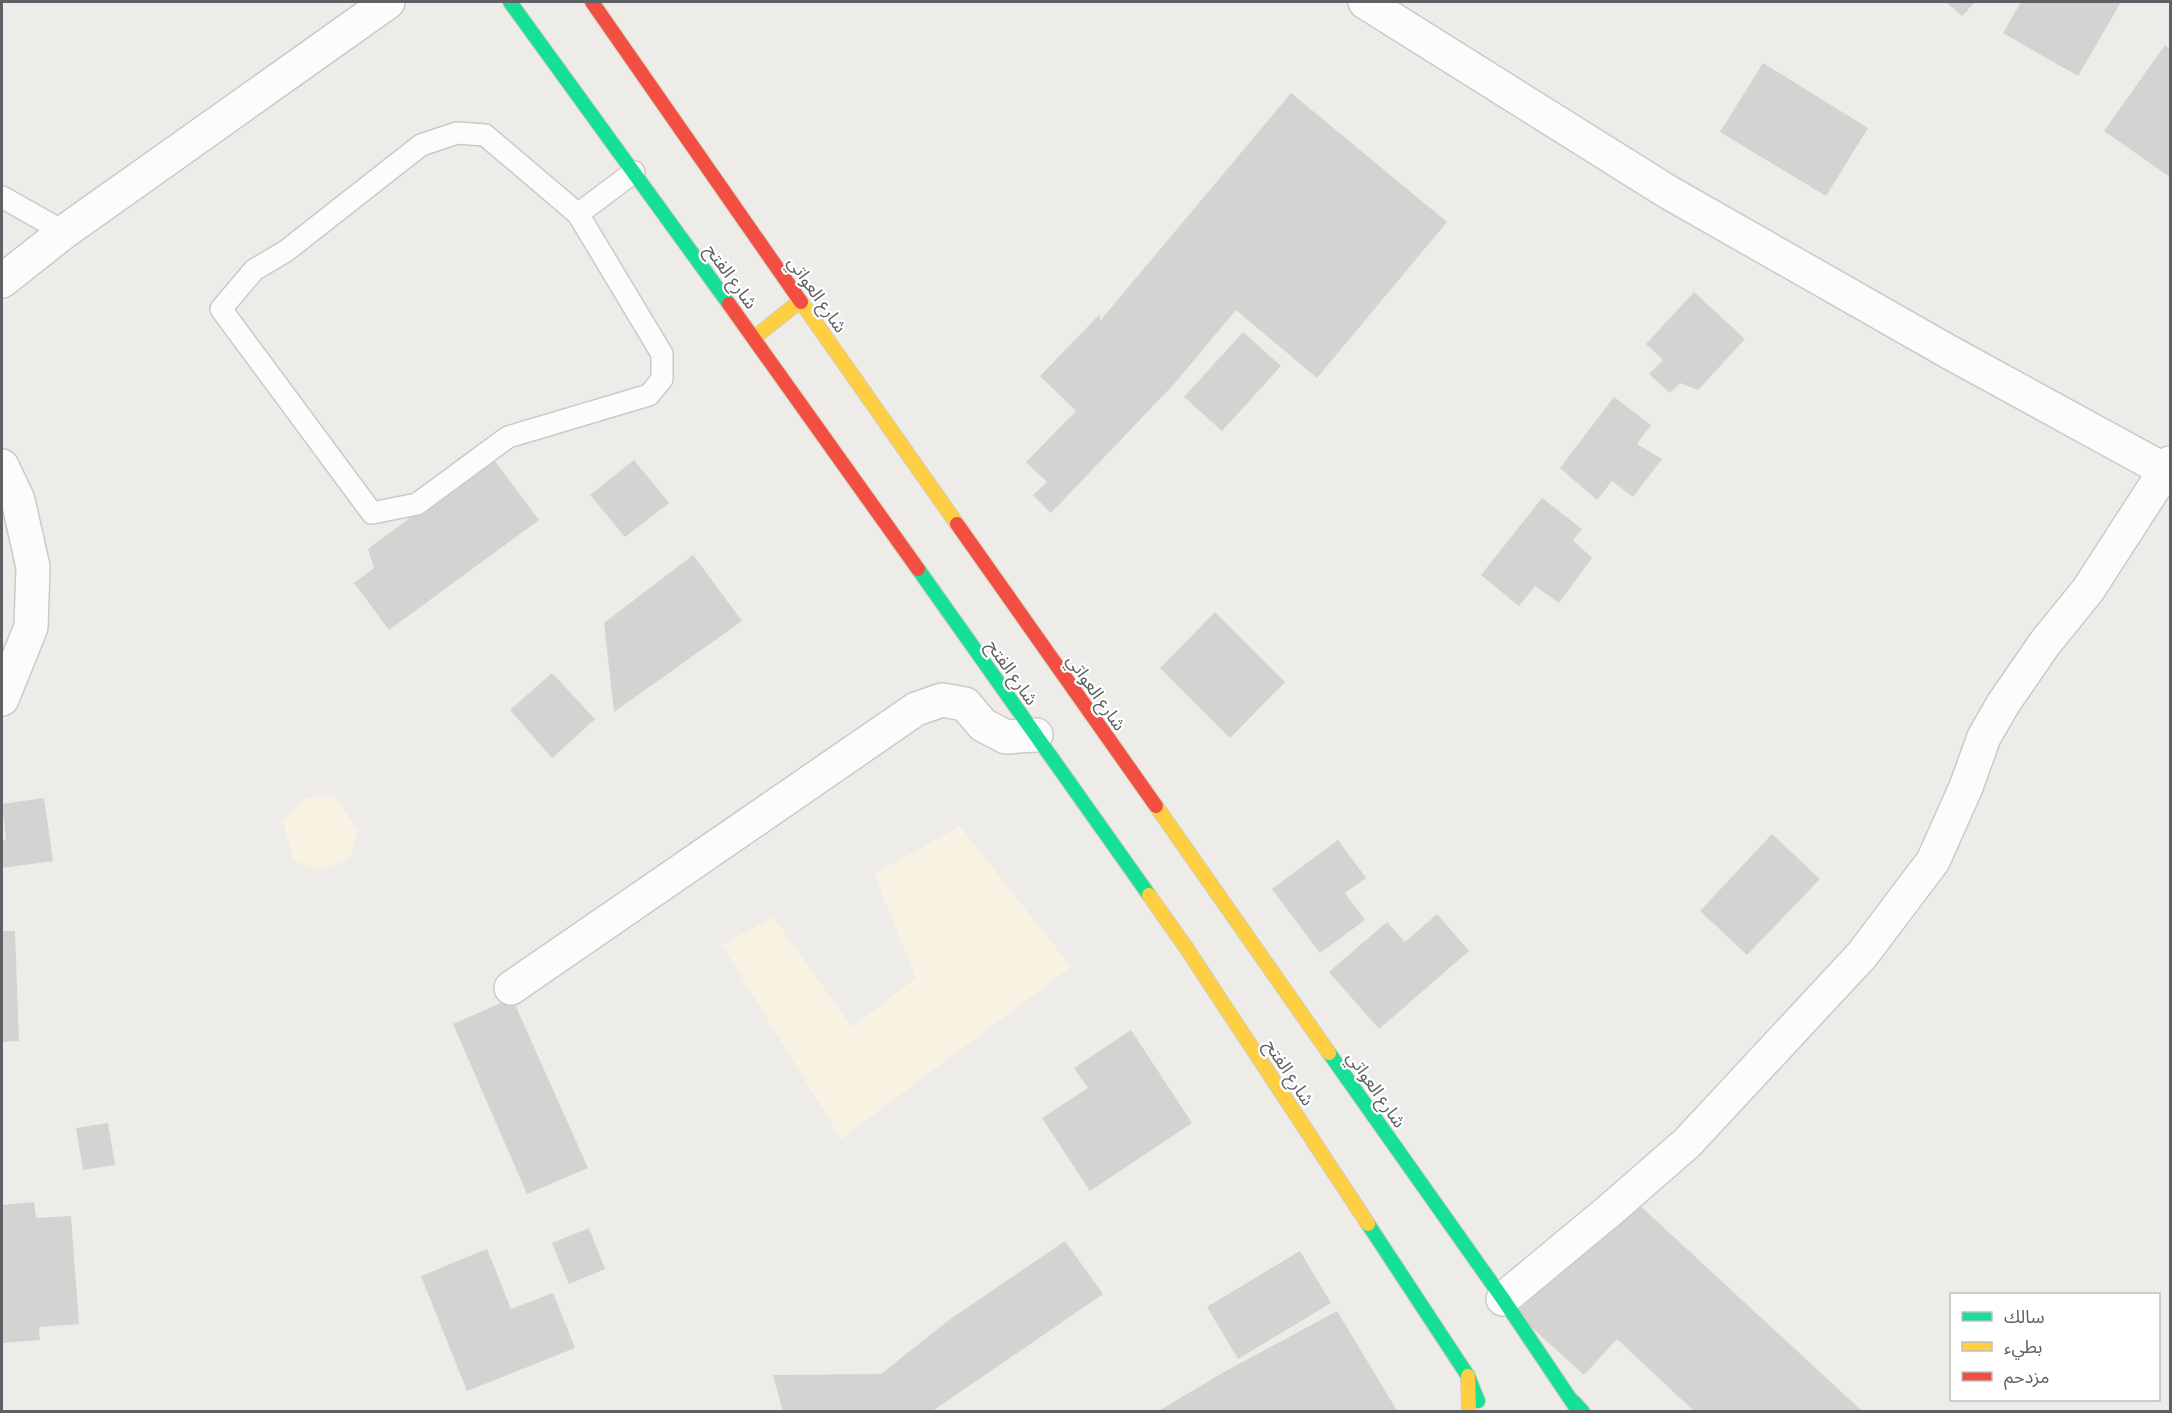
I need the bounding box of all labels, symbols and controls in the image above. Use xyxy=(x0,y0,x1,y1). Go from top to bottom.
street label: شارع الفتح xyxy=(698,239,763,315)
street label: شارع العواتي xyxy=(780,252,852,339)
street label: شارع الفتح xyxy=(979,635,1043,711)
street label: شارع العواتي xyxy=(1059,650,1131,737)
street label: شارع الفتح xyxy=(1257,1035,1320,1112)
street label: شارع العواتي xyxy=(1339,1047,1411,1134)
legend xyxy=(1950,1293,2160,1401)
text: سالك xyxy=(2004,1305,2045,1327)
text: بطيء xyxy=(2004,1335,2042,1360)
text: مزدحم xyxy=(2004,1365,2049,1390)

